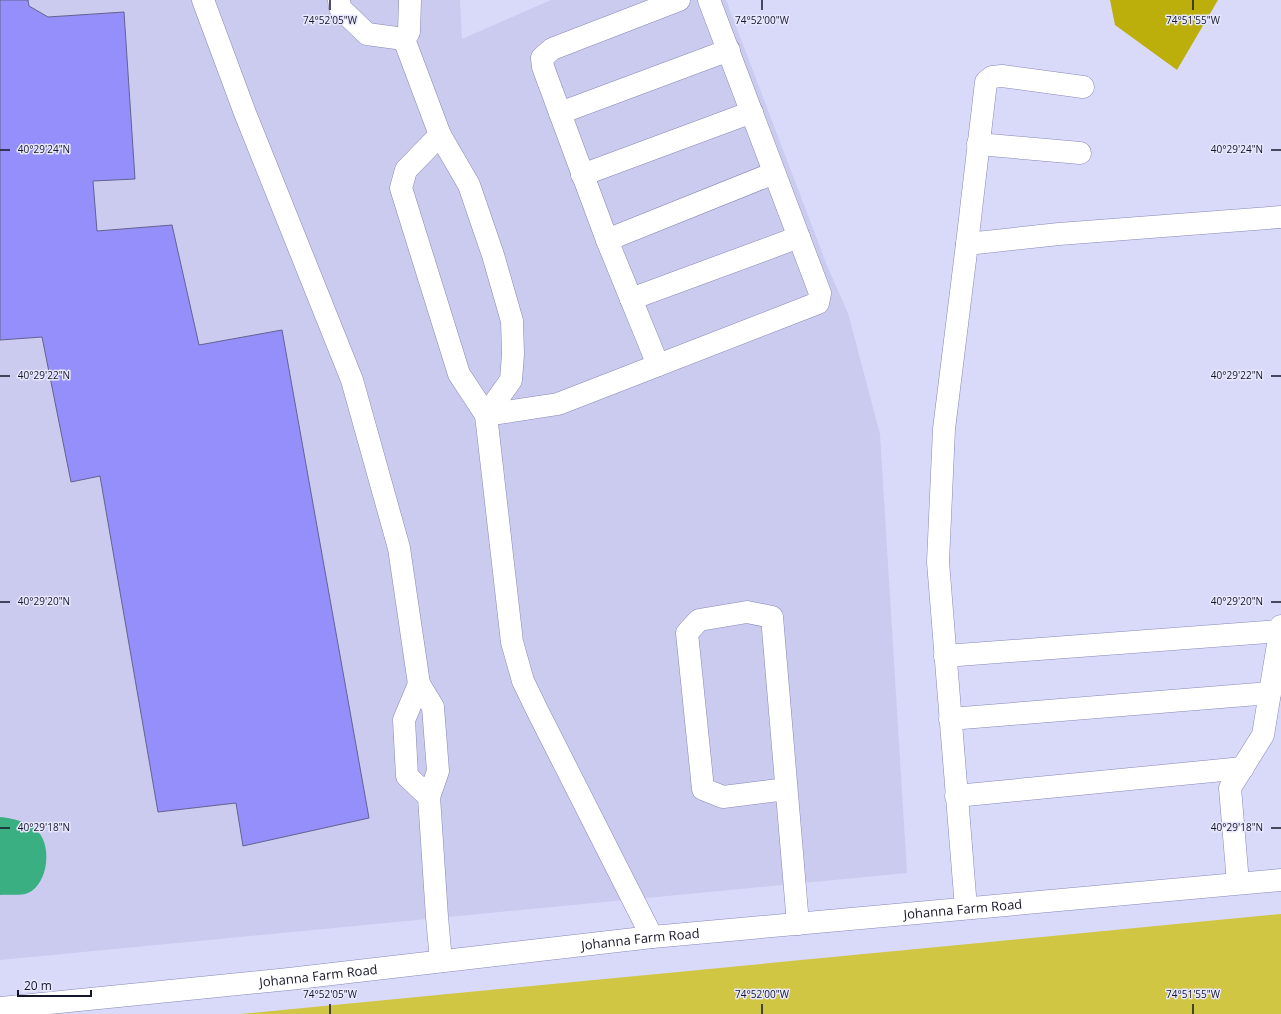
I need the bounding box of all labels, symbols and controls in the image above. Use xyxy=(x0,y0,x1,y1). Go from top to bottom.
text: 74°52'05"W xyxy=(303,13,358,27)
text: 74°52'00"W xyxy=(735,13,790,27)
text: 74°51'55"W xyxy=(1166,13,1221,27)
text: 40°29'24"N xyxy=(18,142,70,156)
text: 40°29'24"N xyxy=(1211,142,1263,156)
text: 40°29'22"N xyxy=(18,368,70,382)
text: 40°29'22"N xyxy=(1211,368,1263,382)
text: 40°29'20"N xyxy=(18,594,70,608)
text: 40°29'20"N xyxy=(1211,594,1263,608)
text: 40°29'18"N xyxy=(18,820,70,834)
text: 40°29'18"N xyxy=(1211,820,1263,834)
street label: Johanna Farm Road xyxy=(901,895,1023,923)
street label: Johanna Farm Road xyxy=(578,924,700,954)
street label: Johanna Farm Road xyxy=(256,960,378,991)
scale bar xyxy=(18,972,91,998)
text: 20 m xyxy=(24,977,52,994)
text: 74°52'05"W xyxy=(303,987,358,1001)
text: 74°52'00"W xyxy=(735,987,790,1001)
text: 74°51'55"W xyxy=(1166,987,1221,1001)

